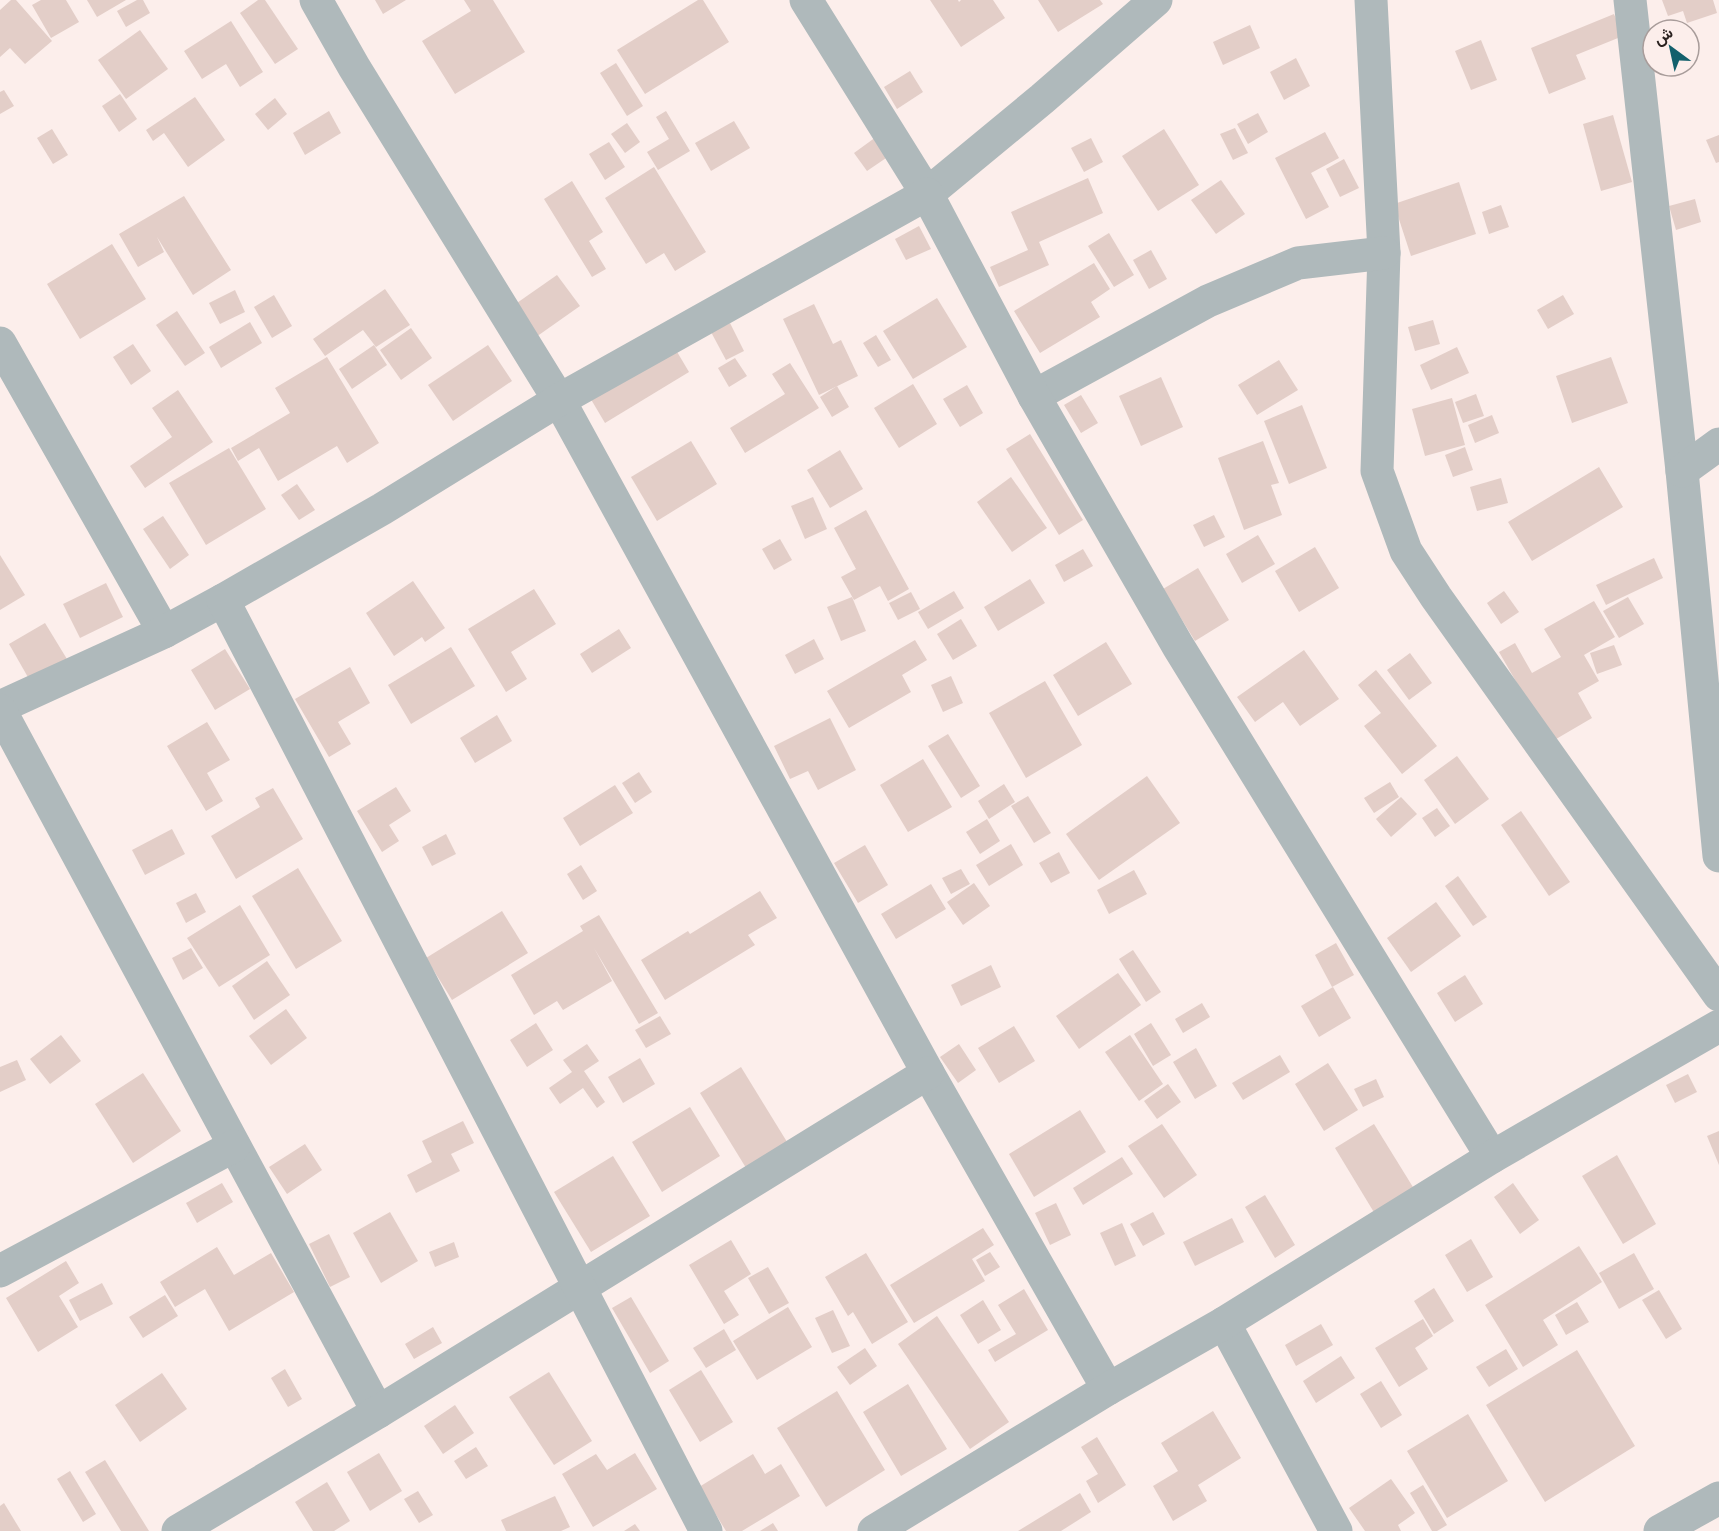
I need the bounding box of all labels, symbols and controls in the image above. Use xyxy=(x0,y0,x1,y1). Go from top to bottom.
north arrow xyxy=(1641,18,1701,78)
text: ش xyxy=(1650,23,1676,49)

